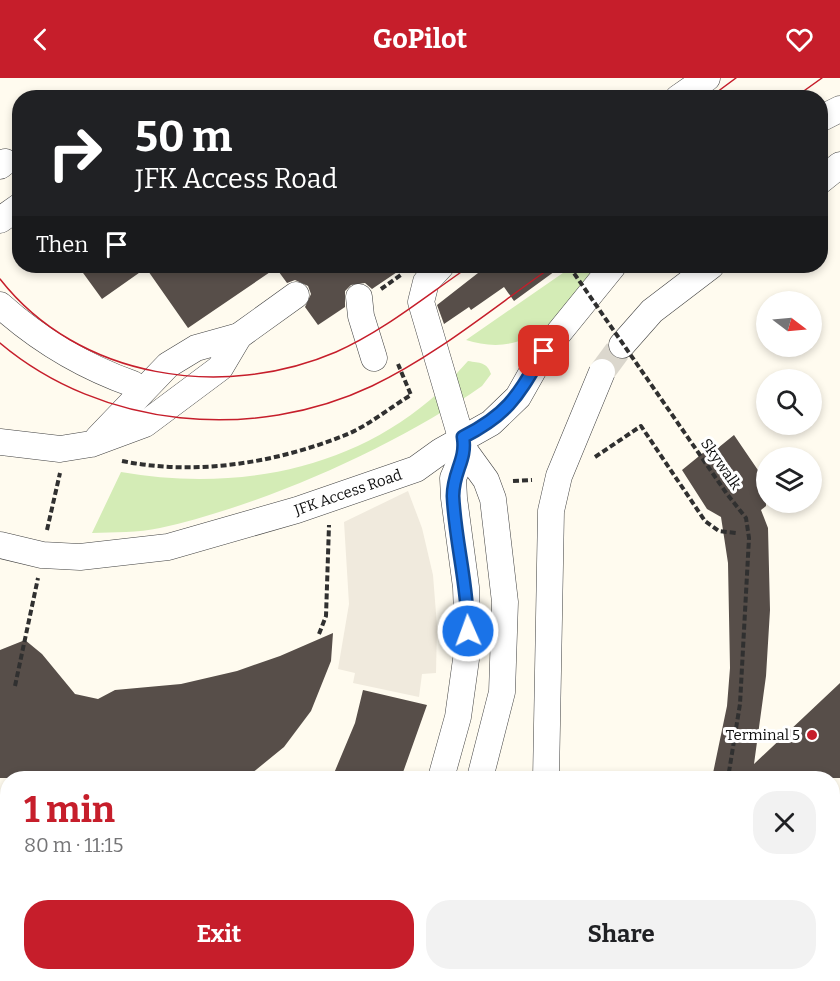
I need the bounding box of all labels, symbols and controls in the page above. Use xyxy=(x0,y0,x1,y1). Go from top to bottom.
icon: back xyxy=(24,23,57,56)
text: GoPilot xyxy=(373,23,467,55)
icon: heart xyxy=(783,23,816,56)
text: 50 m xyxy=(135,112,232,162)
icon: right xyxy=(36,114,114,192)
text: JFK Access Road xyxy=(135,163,338,195)
icon: arrive xyxy=(100,228,133,261)
text: Then xyxy=(36,231,88,258)
north arrow xyxy=(756,291,822,357)
map controls xyxy=(756,291,822,513)
pin xyxy=(518,325,569,376)
icon: arrive xyxy=(527,334,560,367)
button: search xyxy=(756,369,822,435)
street label: Skywalk xyxy=(697,435,745,493)
button: layers xyxy=(756,447,822,513)
street label: JFK Access Road xyxy=(291,466,404,520)
position arrow xyxy=(436,599,500,663)
place label: Terminal 5 xyxy=(726,726,800,744)
marker: Terminal 5 xyxy=(805,728,819,742)
text: 1 min xyxy=(24,788,115,832)
button: close xyxy=(753,791,816,854)
text: 80 m · 11:15 xyxy=(24,833,123,857)
button: Exit xyxy=(24,900,414,969)
button: Share xyxy=(426,900,816,969)

